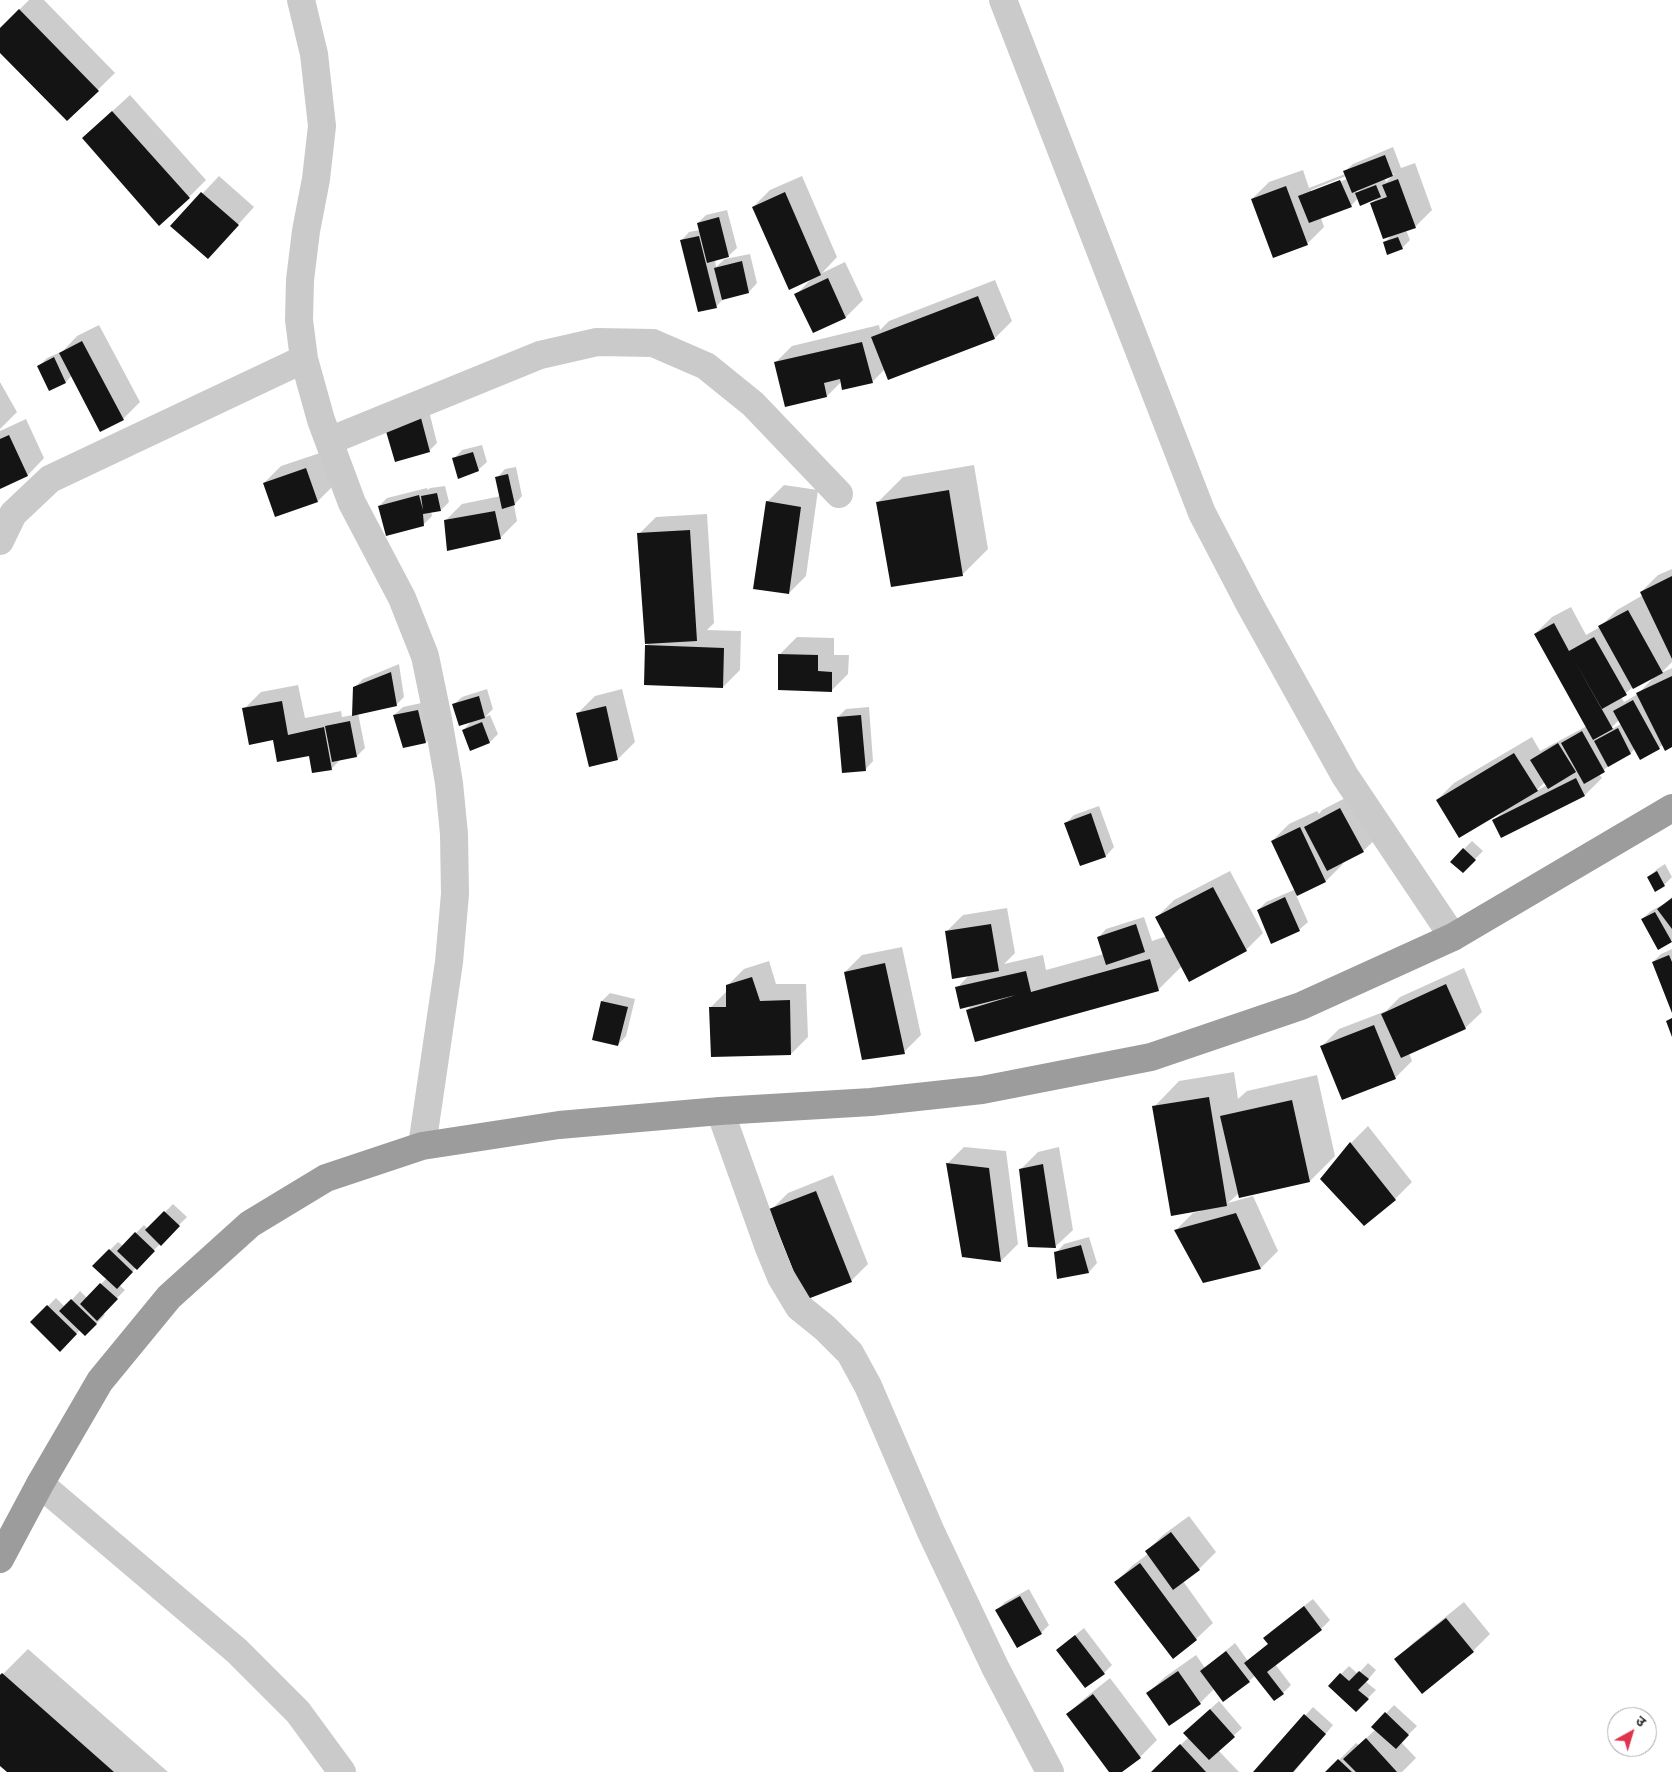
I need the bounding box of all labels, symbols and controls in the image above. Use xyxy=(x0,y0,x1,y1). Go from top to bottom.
north arrow xyxy=(1607,1707,1657,1757)
text: उ xyxy=(1633,1712,1649,1730)

